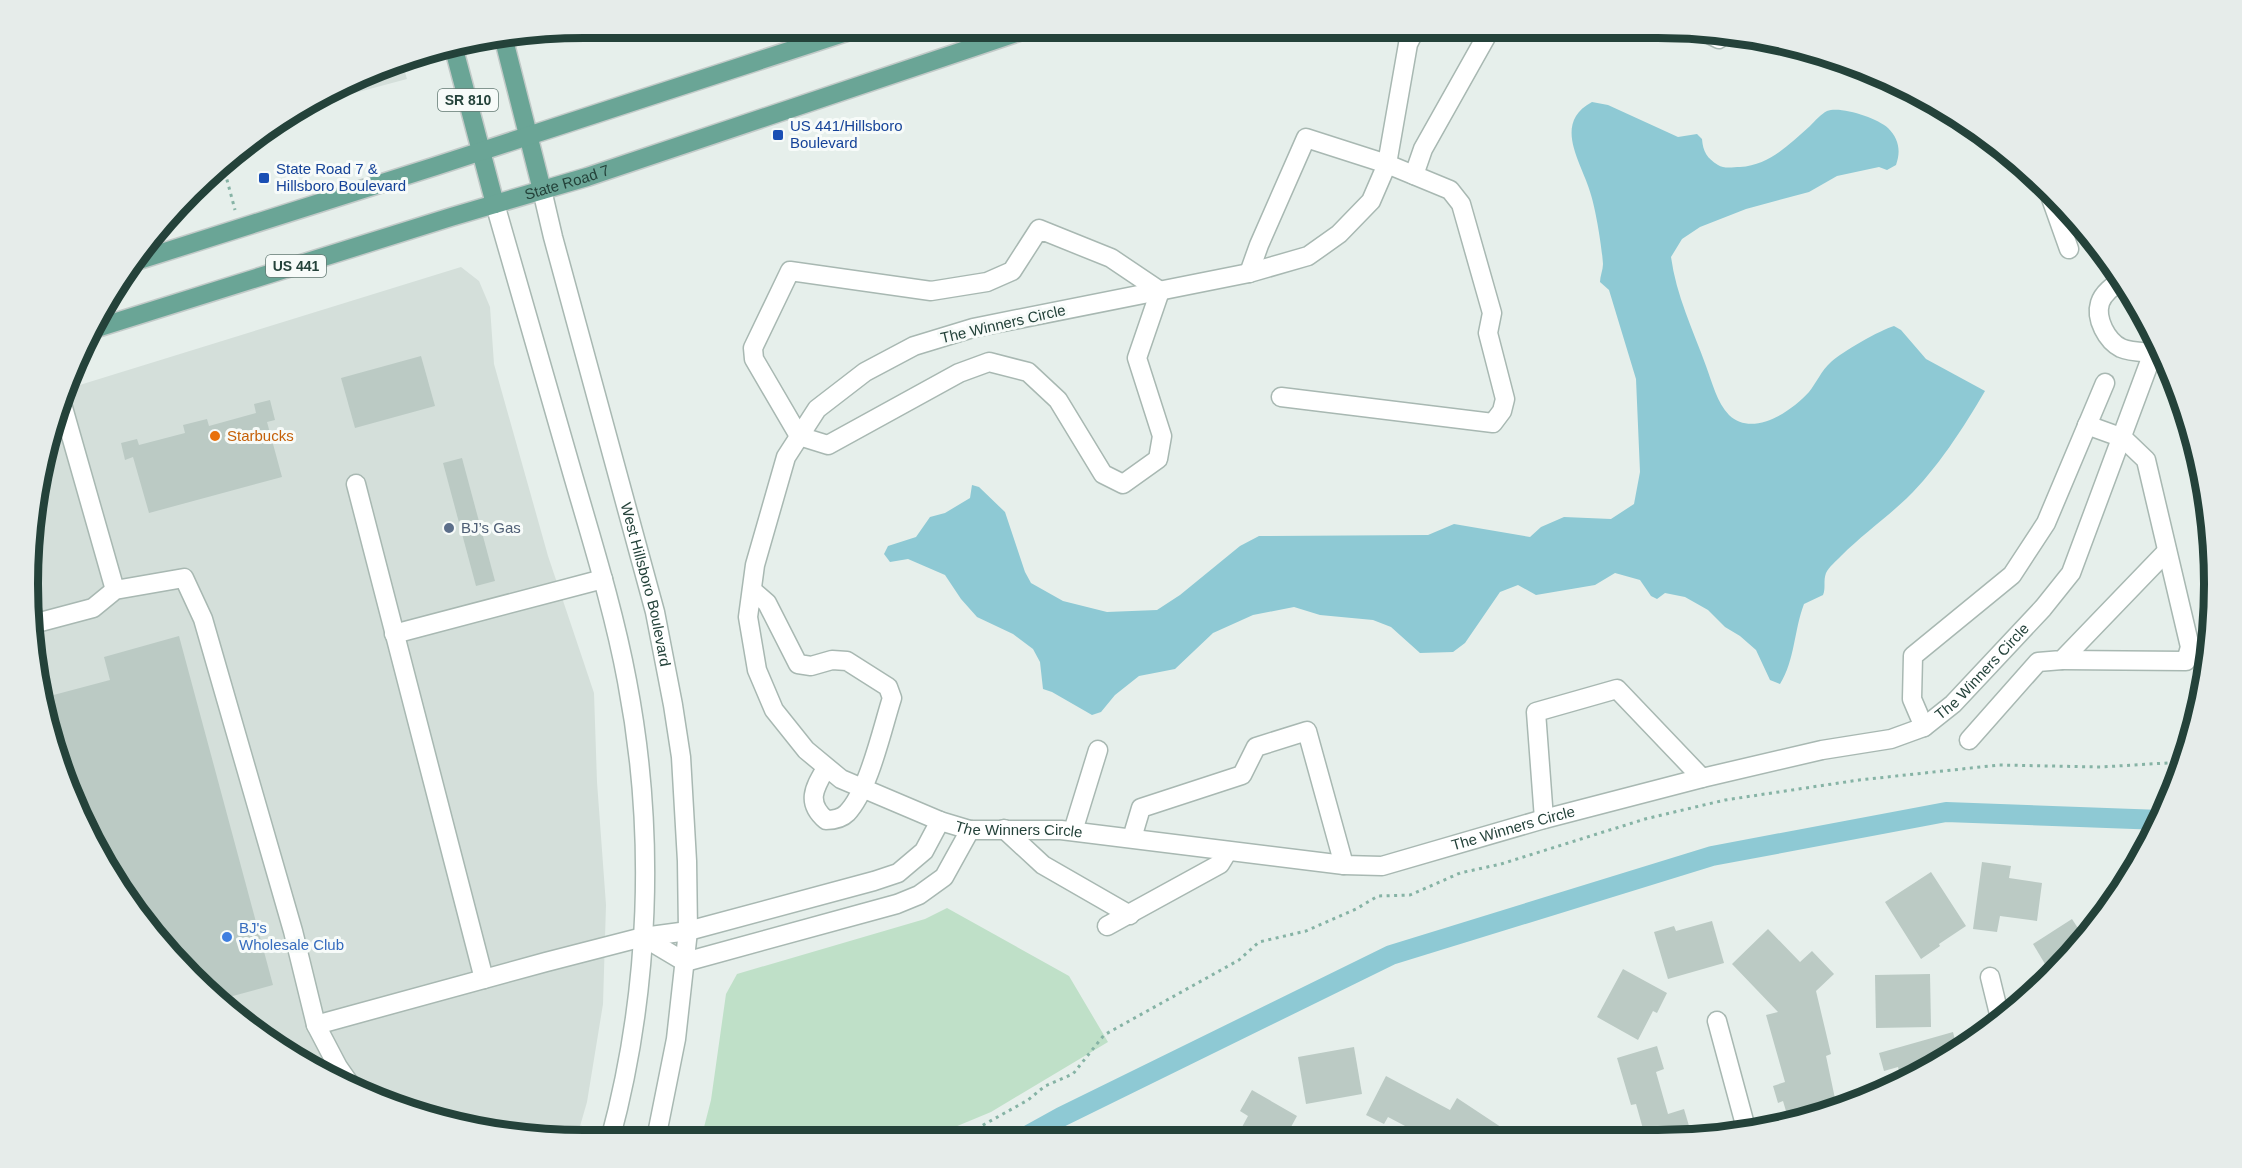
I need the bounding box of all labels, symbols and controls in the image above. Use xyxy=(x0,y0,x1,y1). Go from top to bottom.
road number: SR 810 xyxy=(438,89,498,111)
place label: US 441/Hillsboro Boulevard xyxy=(790,117,903,151)
marker: US 441/Hillsboro Boulevard xyxy=(771,128,785,142)
place label: State Road 7 & Hillsboro Boulevard xyxy=(276,160,406,194)
street label: State Road 7 xyxy=(523,161,611,203)
marker: State Road 7 & Hillsboro Boulevard xyxy=(257,171,271,185)
road number: US 441 xyxy=(266,255,326,277)
street label: The Winners Circle xyxy=(939,301,1067,346)
place label: Starbucks xyxy=(227,427,294,444)
marker: Starbucks xyxy=(208,429,222,443)
street label: West Hillsboro Boulevard xyxy=(618,501,674,668)
place label: BJ’s Gas xyxy=(461,519,521,536)
marker: BJ’s Gas xyxy=(442,521,456,535)
street label: The Winners Circle xyxy=(1931,620,2032,723)
street label: The Winners Circle xyxy=(1449,802,1577,853)
street label: The Winners Circle xyxy=(953,817,1083,841)
place label: BJ's Wholesale Club xyxy=(239,919,344,953)
marker: BJ's Wholesale Club xyxy=(220,930,234,944)

